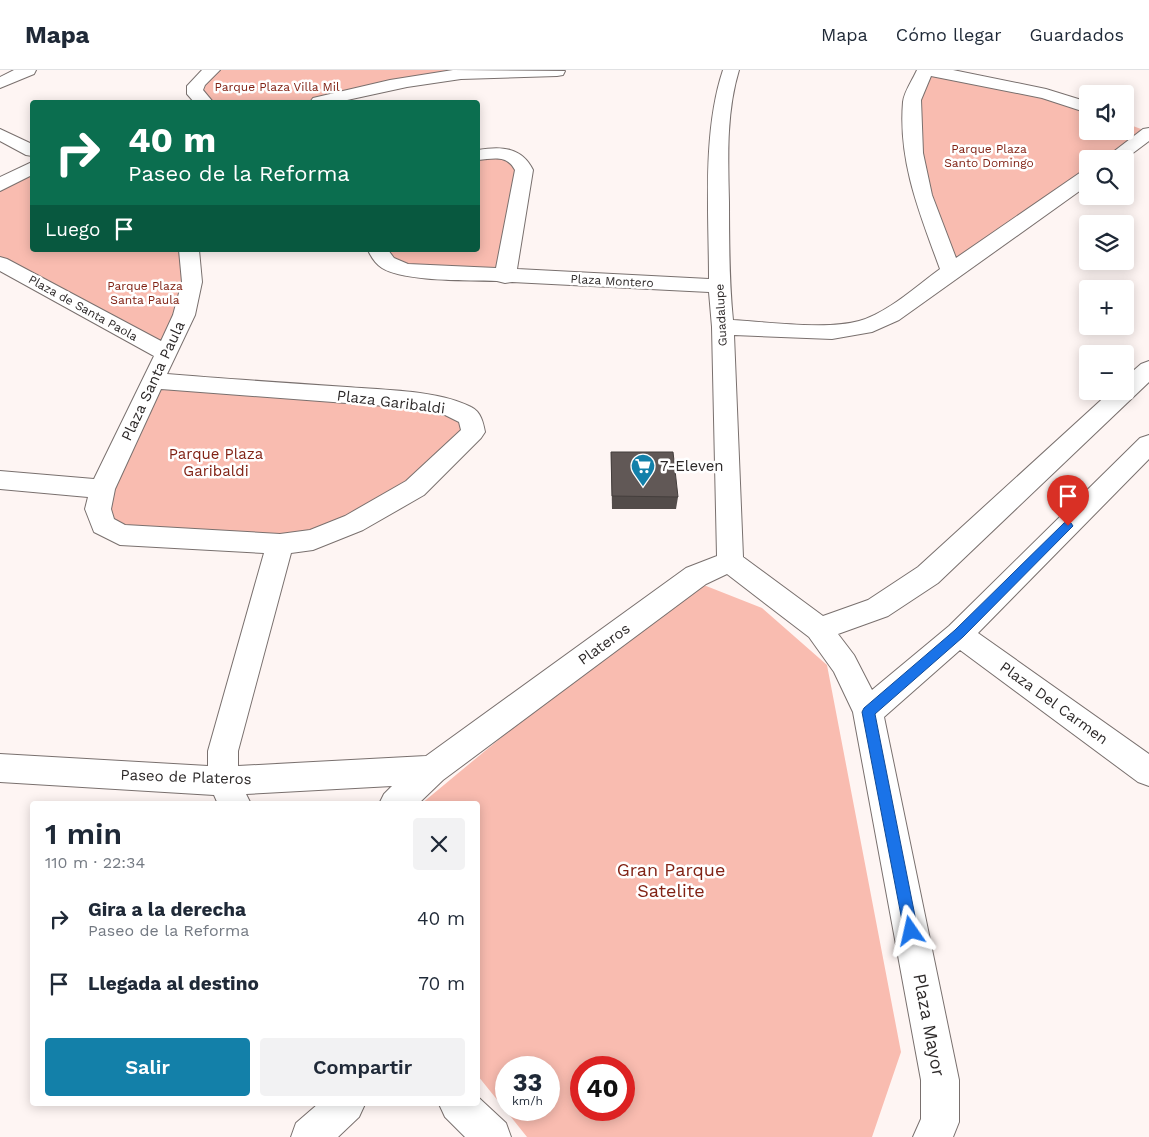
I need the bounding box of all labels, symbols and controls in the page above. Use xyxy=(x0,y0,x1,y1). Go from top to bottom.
text: Mapa xyxy=(25,21,90,49)
text: Mapa xyxy=(821,24,868,45)
text: Cómo llegar xyxy=(896,24,1002,45)
text: Guardados xyxy=(1030,24,1124,45)
park label: Parque Plaza Villa Mil xyxy=(214,80,340,94)
map controls xyxy=(1079,85,1134,400)
button: sound xyxy=(1079,85,1134,140)
text: 40 m xyxy=(128,119,216,161)
icon: right xyxy=(45,120,110,185)
park label: Parque Plaza Santo Domingo xyxy=(944,142,1034,170)
button: search xyxy=(1079,150,1134,205)
text: Paseo de la Reforma xyxy=(128,161,350,186)
icon: arrive xyxy=(110,215,138,243)
button: layers xyxy=(1079,215,1134,270)
text: Luego xyxy=(45,218,100,241)
street label: Plaza de Santa Paola xyxy=(26,272,140,344)
street label: Plaza Montero xyxy=(570,272,654,290)
park label: Parque Plaza Santa Paula xyxy=(107,279,183,307)
button: + xyxy=(1079,280,1134,335)
street label: Guadalupe xyxy=(712,283,730,347)
street label: Plaza Santa Paula xyxy=(117,318,189,444)
button: − xyxy=(1079,345,1134,400)
street label: Plaza Garibaldi xyxy=(336,386,446,418)
park label: Parque Plaza Garibaldi xyxy=(169,445,264,480)
supermarket icon: 7-Eleven xyxy=(630,453,656,487)
place label: 7-Eleven xyxy=(660,457,724,475)
pin xyxy=(1047,475,1089,526)
icon: arrive xyxy=(1054,482,1082,510)
street label: Plateros xyxy=(575,619,633,669)
street label: Plaza Del Carmen xyxy=(996,658,1112,748)
street label: Paseo de Plateros xyxy=(120,766,252,788)
text: 1 min xyxy=(45,816,122,851)
button: close xyxy=(413,818,465,870)
text: 110 m · 22:34 xyxy=(45,853,145,872)
park label: Gran Parque Satelite xyxy=(617,859,725,901)
text: Gira a la derecha xyxy=(88,898,246,921)
position arrow xyxy=(884,904,936,956)
icon: right xyxy=(45,905,73,933)
text: 40 m xyxy=(417,907,465,930)
text: Paseo de la Reforma xyxy=(88,921,249,940)
icon: arrive xyxy=(45,970,73,998)
text: Llegada al destino xyxy=(88,972,259,995)
text: 70 m xyxy=(418,972,465,995)
street label: Plaza Mayor xyxy=(909,972,950,1078)
button: Salir xyxy=(45,1038,250,1096)
button: Compartir xyxy=(260,1038,465,1096)
speed limit sign: 40 xyxy=(570,1056,635,1121)
text: 33 xyxy=(513,1068,542,1097)
text: km/h xyxy=(512,1094,543,1108)

